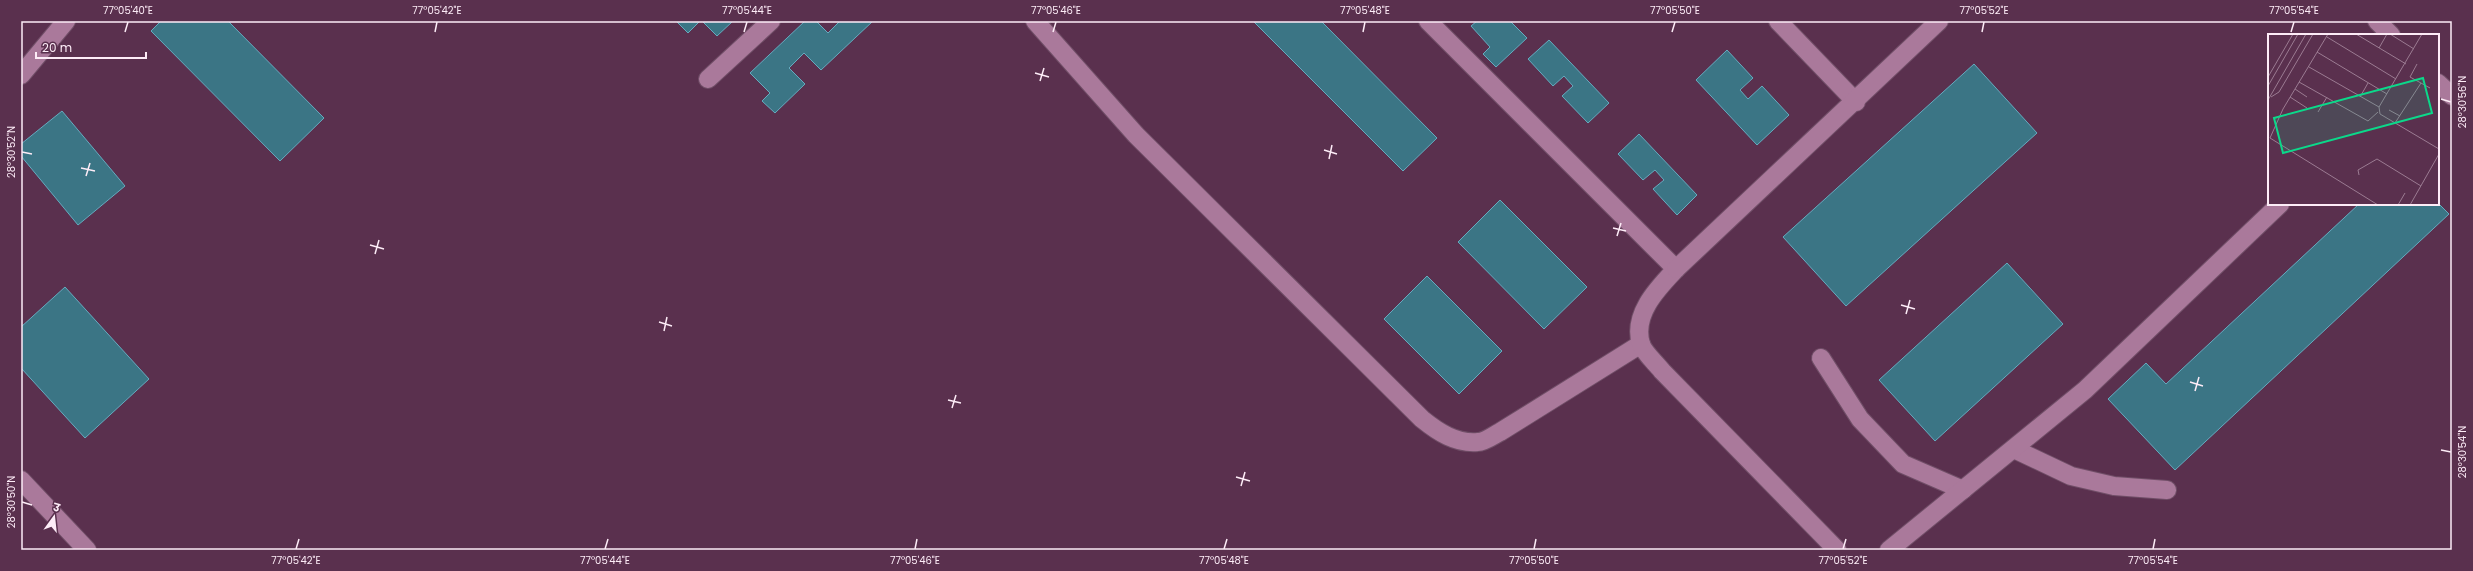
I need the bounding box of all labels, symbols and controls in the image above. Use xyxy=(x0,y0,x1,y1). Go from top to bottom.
text: 77°05'40"E xyxy=(103,3,153,18)
text: 77°05'42"E xyxy=(412,3,462,18)
text: 77°05'44"E xyxy=(722,3,772,18)
text: 77°05'46"E xyxy=(1031,3,1081,18)
text: 77°05'48"E xyxy=(1340,3,1390,18)
text: 77°05'50"E xyxy=(1650,3,1700,18)
text: 77°05'52"E xyxy=(1959,3,2009,18)
text: 77°05'54"E xyxy=(2269,3,2319,18)
scale bar xyxy=(36,34,146,60)
inset map xyxy=(2268,34,2439,205)
text: 20 m xyxy=(42,39,72,56)
text: 28°30'56"N xyxy=(2455,76,2470,128)
text: 28°30'52"N xyxy=(4,126,19,178)
text: 28°30'54"N xyxy=(2455,426,2470,478)
text: 28°30'50"N xyxy=(4,476,19,528)
north arrow xyxy=(34,497,74,537)
text: उ xyxy=(51,499,62,516)
text: 77°05'42"E xyxy=(271,553,321,568)
text: 77°05'44"E xyxy=(580,553,630,568)
text: 77°05'46"E xyxy=(890,553,940,568)
text: 77°05'48"E xyxy=(1199,553,1249,568)
text: 77°05'50"E xyxy=(1509,553,1559,568)
text: 77°05'52"E xyxy=(1818,553,1868,568)
text: 77°05'54"E xyxy=(2128,553,2178,568)

